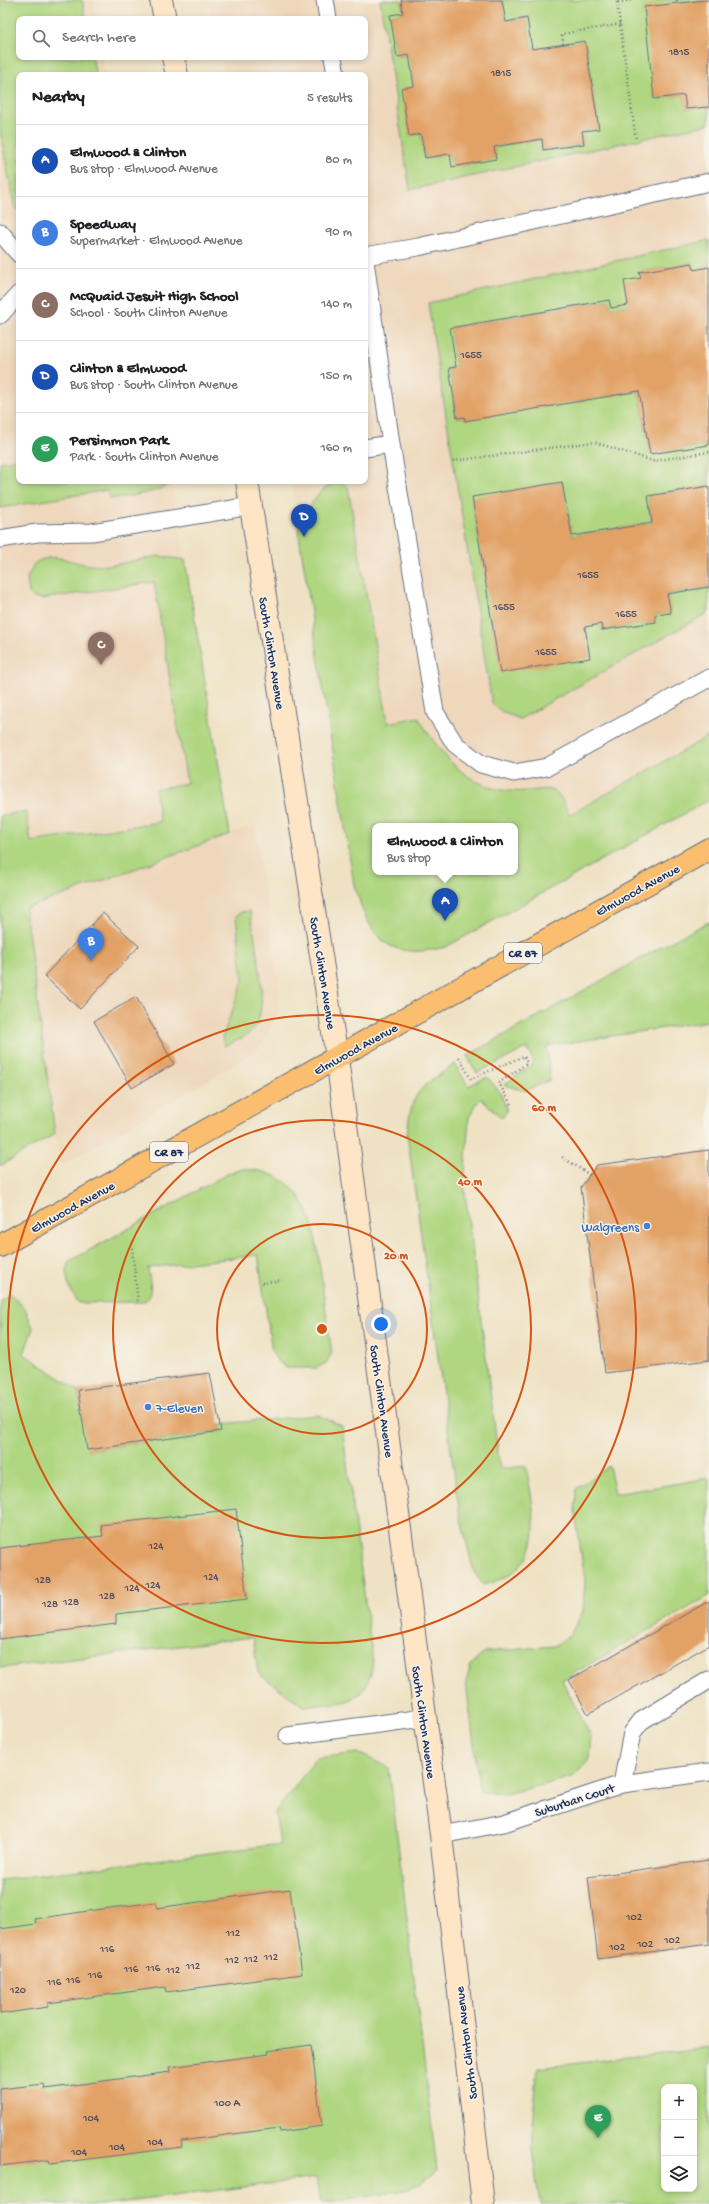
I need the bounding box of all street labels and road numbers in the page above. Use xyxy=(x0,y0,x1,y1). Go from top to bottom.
street label: South Clinton Avenue xyxy=(254,596,287,711)
street label: Elmwood Avenue xyxy=(594,862,683,920)
street label: South Clinton Avenue xyxy=(305,916,338,1031)
road number: CR 87 xyxy=(504,943,542,963)
street label: Elmwood Avenue xyxy=(312,1021,401,1079)
road number: CR 87 xyxy=(150,1142,188,1162)
street label: Elmwood Avenue xyxy=(29,1179,118,1237)
street label: South Clinton Avenue xyxy=(365,1344,396,1459)
street label: South Clinton Avenue xyxy=(407,1665,438,1780)
street label: Suburban Court xyxy=(533,1781,618,1821)
street label: South Clinton Avenue xyxy=(453,1985,482,2100)

